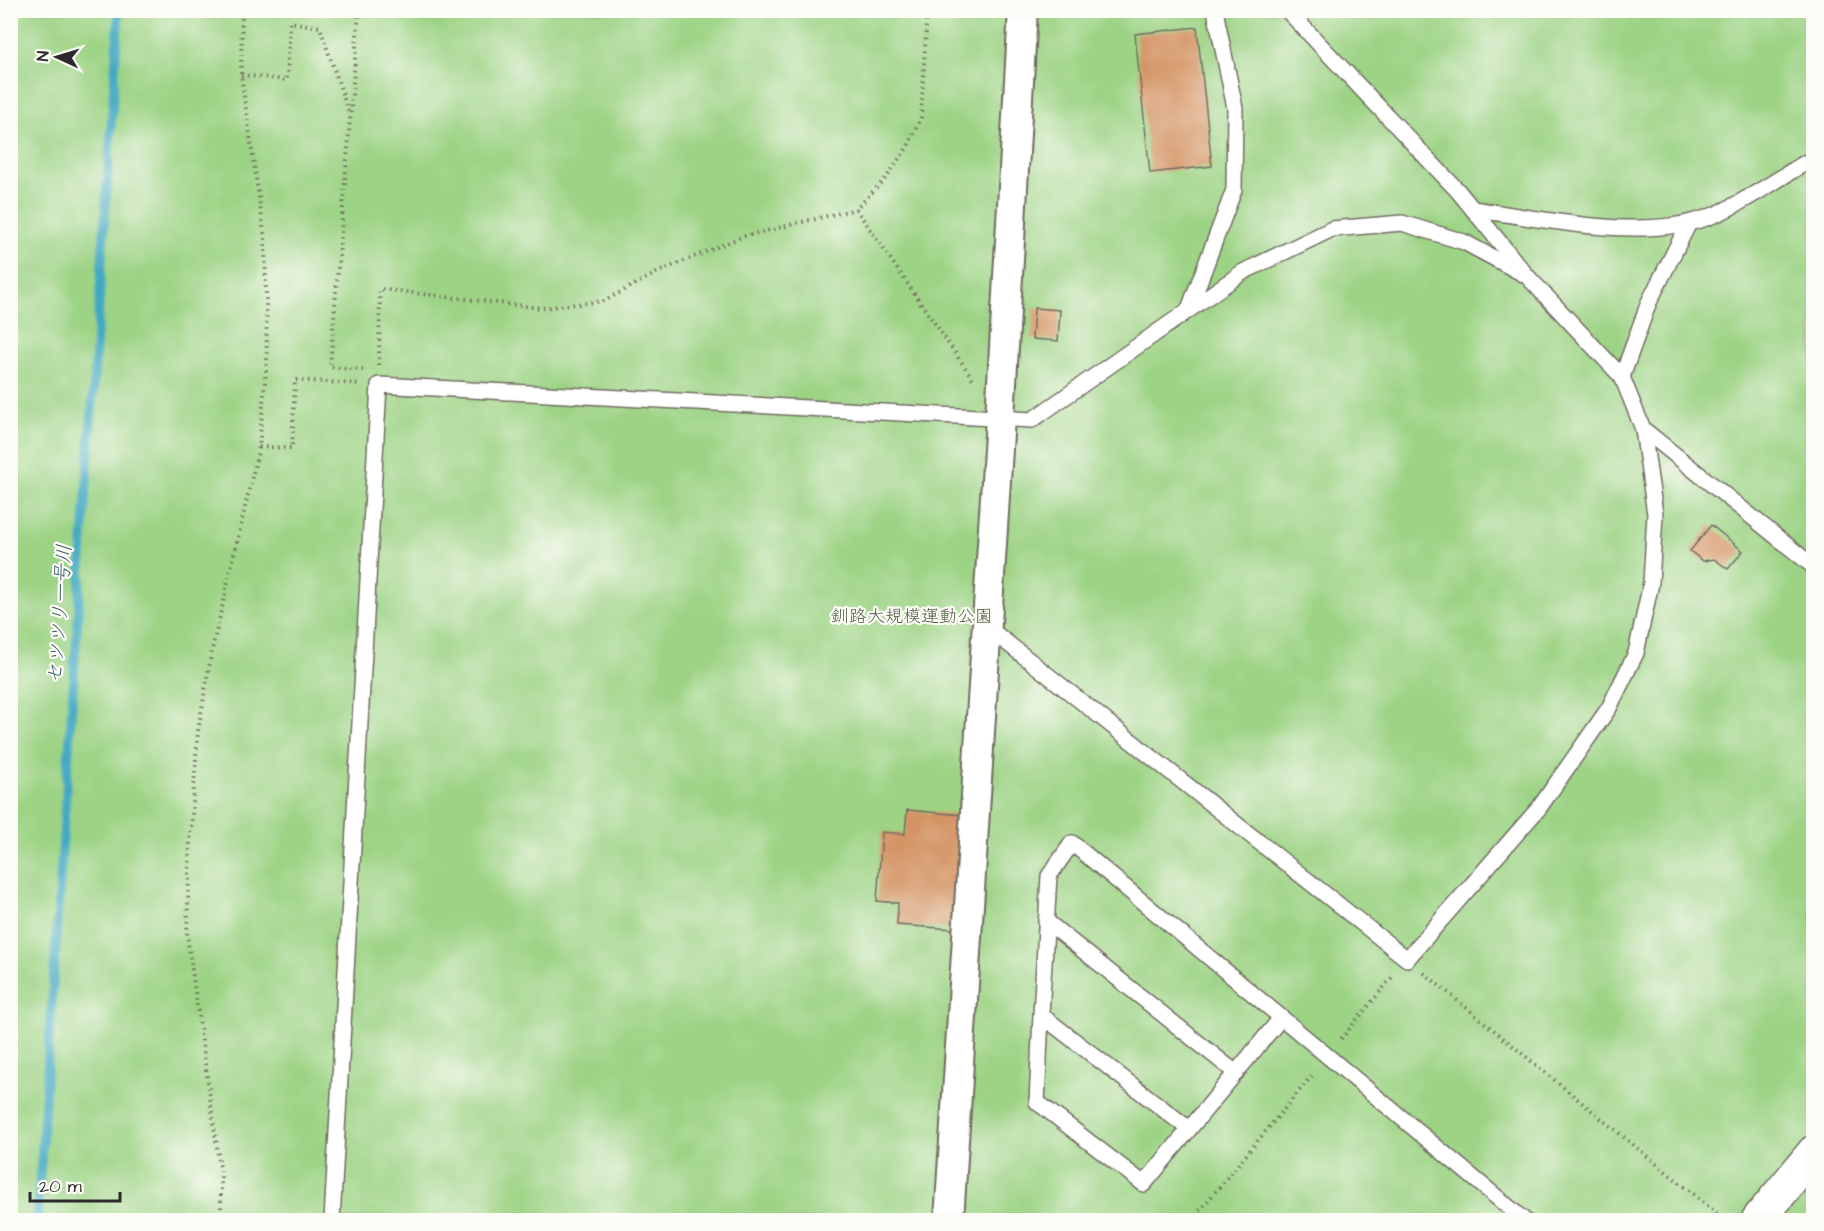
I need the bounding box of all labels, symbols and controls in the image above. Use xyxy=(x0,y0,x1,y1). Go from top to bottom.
north arrow xyxy=(27,27,87,87)
text: N xyxy=(32,50,54,62)
water label: セツツリ一号川 xyxy=(41,543,79,685)
park label: 釧路大規模運動公園 xyxy=(831,604,993,629)
scale bar xyxy=(30,1165,120,1203)
text: 20 m xyxy=(39,1174,82,1199)

